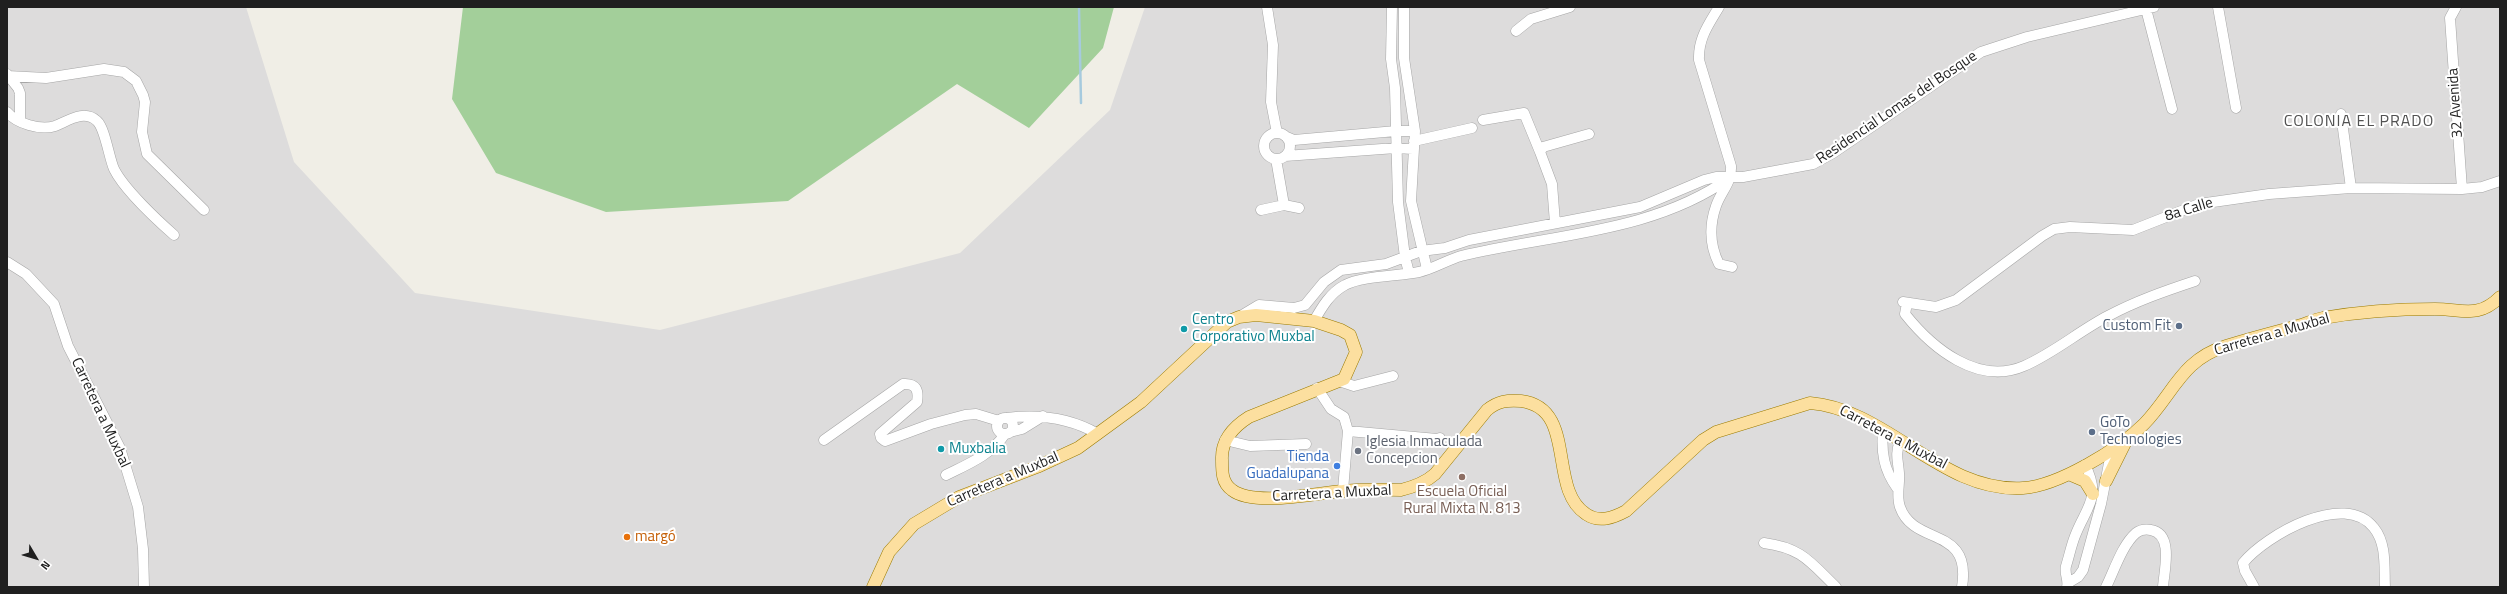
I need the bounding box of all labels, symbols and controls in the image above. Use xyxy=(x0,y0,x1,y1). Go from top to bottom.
street label: Residencial Lomas del Bosque xyxy=(1813,47,1981,169)
street label: 32 Avenida xyxy=(2445,67,2467,139)
district label: COLONIA EL PRADO xyxy=(2284,112,2434,132)
street label: 8a Calle xyxy=(2163,194,2215,226)
street label: Carretera a Muxbal xyxy=(2212,310,2332,360)
place label: Centro Corporativo Muxbal xyxy=(1192,311,1315,346)
place label: Custom Fit xyxy=(2103,317,2171,335)
marker: Custom Fit xyxy=(2174,321,2184,331)
marker: Centro Corporativo Muxbal xyxy=(1179,324,1189,334)
street label: Carretera a Muxbal xyxy=(67,355,133,471)
street label: Carretera a Muxbal xyxy=(1836,402,1950,474)
place label: GoTo Technologies xyxy=(2100,414,2182,449)
marker: GoTo Technologies xyxy=(2087,427,2097,437)
place label: Iglesia Inmaculada Concepcion xyxy=(1366,433,1482,468)
place label: Muxbalia xyxy=(949,440,1006,458)
marker: Muxbalia xyxy=(936,444,946,454)
marker: Iglesia Inmaculada Concepcion xyxy=(1353,446,1363,456)
street label: Carretera a Muxbal xyxy=(945,448,1061,512)
place label: Tienda Guadalupana xyxy=(1246,448,1329,483)
marker: Tienda Guadalupana xyxy=(1332,461,1342,471)
marker: Escuela Oficial Rural Mixta N. 813 xyxy=(1457,472,1467,482)
street label: Carretera a Muxbal xyxy=(1272,482,1392,506)
place label: Escuela Oficial Rural Mixta N. 813 xyxy=(1403,483,1521,518)
place label: margó xyxy=(635,528,676,546)
marker: margó xyxy=(622,532,632,542)
north arrow xyxy=(16,538,56,578)
text: N xyxy=(37,557,54,573)

